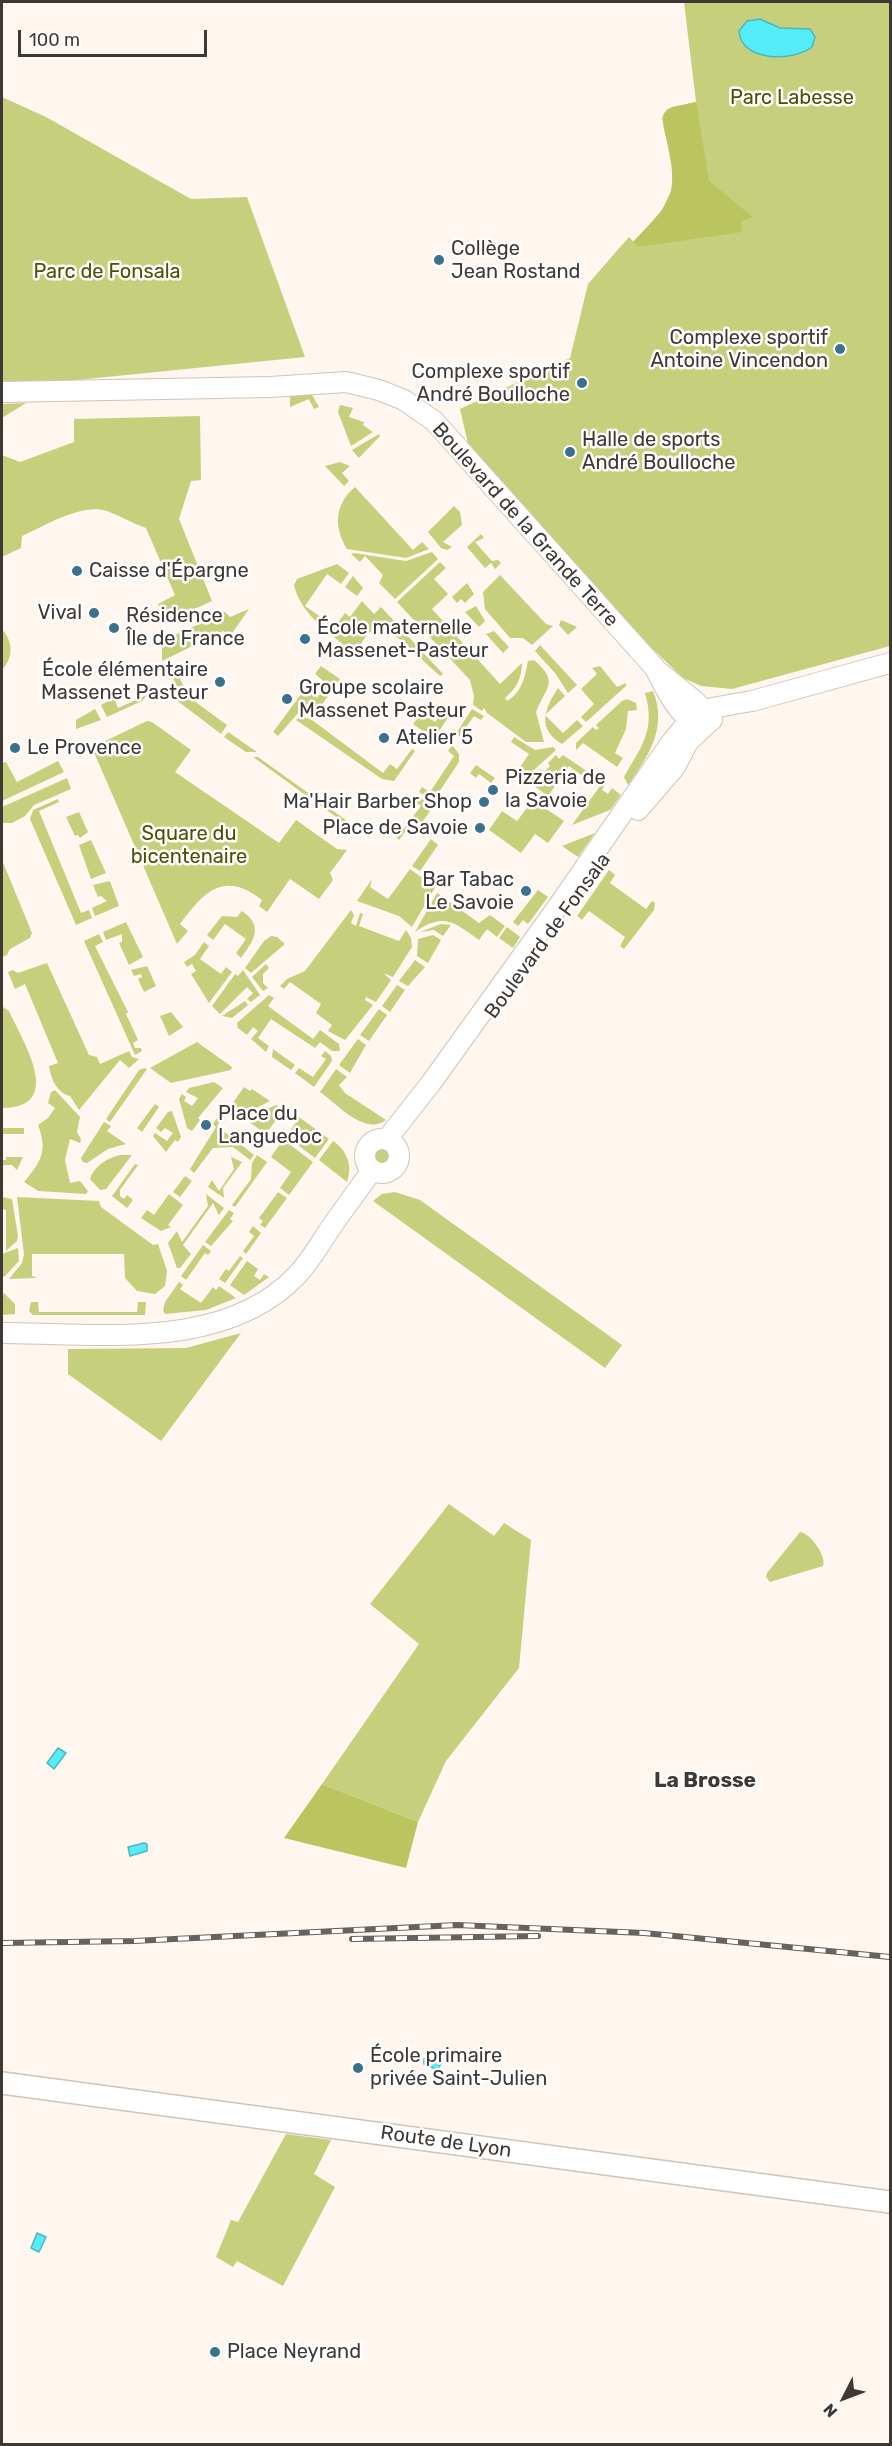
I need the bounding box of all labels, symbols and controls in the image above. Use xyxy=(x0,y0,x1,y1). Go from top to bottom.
scale bar xyxy=(21,18,210,56)
text: 100 m xyxy=(29,29,80,51)
park label: Parc Labesse xyxy=(730,86,854,110)
place label: Collège Jean Rostand xyxy=(451,237,580,284)
marker: Collège Jean Rostand xyxy=(432,253,446,267)
park label: Parc de Fonsala xyxy=(33,260,181,284)
place label: Complexe sportif Antoine Vincendon xyxy=(650,326,828,373)
marker: Complexe sportif Antoine Vincendon xyxy=(833,342,847,356)
place label: Complexe sportif André Boulloche xyxy=(412,360,570,407)
marker: Complexe sportif André Boulloche xyxy=(575,376,589,390)
street label: Boulevard de la Grande Terre xyxy=(427,418,623,632)
place label: Halle de sports André Boulloche xyxy=(582,428,735,475)
marker: Halle de sports André Boulloche xyxy=(563,445,577,459)
place label: Caisse d'Épargne xyxy=(89,559,249,583)
marker: Caisse d'Épargne xyxy=(70,564,84,578)
place label: Vival xyxy=(38,601,82,625)
place label: Résidence Île de France xyxy=(126,604,245,651)
marker: Vival xyxy=(87,606,101,620)
place label: École maternelle Massenet-Pasteur xyxy=(317,616,488,663)
marker: Résidence Île de France xyxy=(107,621,121,635)
marker: École maternelle Massenet-Pasteur xyxy=(298,632,312,646)
place label: École élémentaire Massenet Pasteur xyxy=(41,658,208,705)
marker: École élémentaire Massenet Pasteur xyxy=(213,675,227,689)
place label: Groupe scolaire Massenet Pasteur xyxy=(299,676,466,723)
marker: Groupe scolaire Massenet Pasteur xyxy=(280,692,294,706)
place label: Atelier 5 xyxy=(396,726,473,750)
marker: Atelier 5 xyxy=(377,731,391,745)
place label: Le Provence xyxy=(27,736,142,760)
marker: Le Provence xyxy=(8,741,22,755)
place label: Pizzeria de la Savoie xyxy=(505,766,606,813)
marker: Pizzeria de la Savoie xyxy=(486,783,500,797)
place label: Ma'Hair Barber Shop xyxy=(283,790,472,814)
marker: Ma'Hair Barber Shop xyxy=(477,795,491,809)
place label: Place de Savoie xyxy=(323,816,468,840)
marker: Place de Savoie xyxy=(473,821,487,835)
park label: Square du bicentenaire xyxy=(131,822,247,869)
street label: Boulevard de Fonsala xyxy=(480,849,616,1023)
place label: Bar Tabac Le Savoie xyxy=(422,868,514,915)
marker: Bar Tabac Le Savoie xyxy=(519,884,533,898)
place label: Place du Languedoc xyxy=(218,1102,322,1149)
marker: Place du Languedoc xyxy=(199,1118,213,1132)
district label: La Brosse xyxy=(654,1768,756,1794)
place label: École primaire privée Saint-Julien xyxy=(370,2044,547,2091)
marker: École primaire privée Saint-Julien xyxy=(351,2061,365,2075)
street label: Route de Lyon xyxy=(379,2121,513,2163)
place label: Place Neyrand xyxy=(227,2340,361,2364)
marker: Place Neyrand xyxy=(208,2345,222,2359)
north arrow xyxy=(814,2368,874,2428)
text: N xyxy=(819,2400,841,2421)

